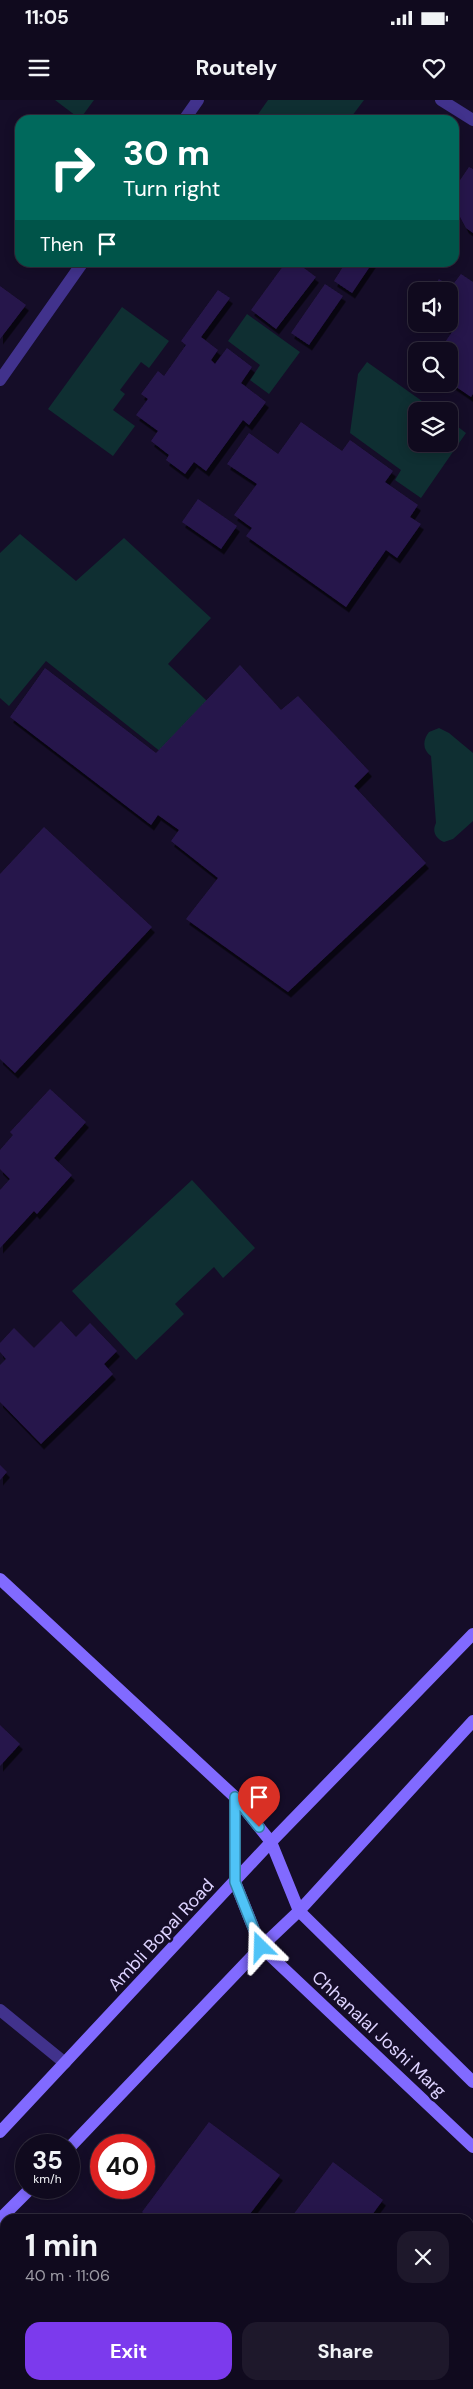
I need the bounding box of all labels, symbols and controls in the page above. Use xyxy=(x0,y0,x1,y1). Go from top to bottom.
text: 11:05 xyxy=(25,5,69,30)
text: Routely xyxy=(196,53,277,82)
icon: menu xyxy=(25,54,53,82)
icon: heart xyxy=(420,54,448,82)
text: 30 m xyxy=(123,130,210,176)
icon: right xyxy=(40,135,105,200)
text: Turn right xyxy=(123,174,220,203)
icon: arrive xyxy=(93,230,121,258)
text: Then xyxy=(40,232,83,257)
map controls xyxy=(408,282,458,452)
button: sound xyxy=(408,282,458,332)
button: search xyxy=(408,342,458,392)
button: layers xyxy=(408,402,458,452)
pin xyxy=(238,1776,280,1827)
icon: arrive xyxy=(245,1783,273,1811)
street label: Ambli Bopal Road xyxy=(103,1874,219,1996)
position arrow xyxy=(234,1920,286,1972)
street label: Chhanalal Joshi Marg xyxy=(307,1965,451,2103)
speed limit sign: 40 xyxy=(90,2134,155,2199)
text: 35 xyxy=(32,2144,63,2177)
text: km/h xyxy=(33,2171,62,2187)
text: 1 min xyxy=(25,2226,98,2265)
button: close xyxy=(397,2231,449,2283)
text: 40 m · 11:06 xyxy=(25,2265,110,2286)
button: Exit xyxy=(25,2322,232,2380)
button: Share xyxy=(242,2322,449,2380)

